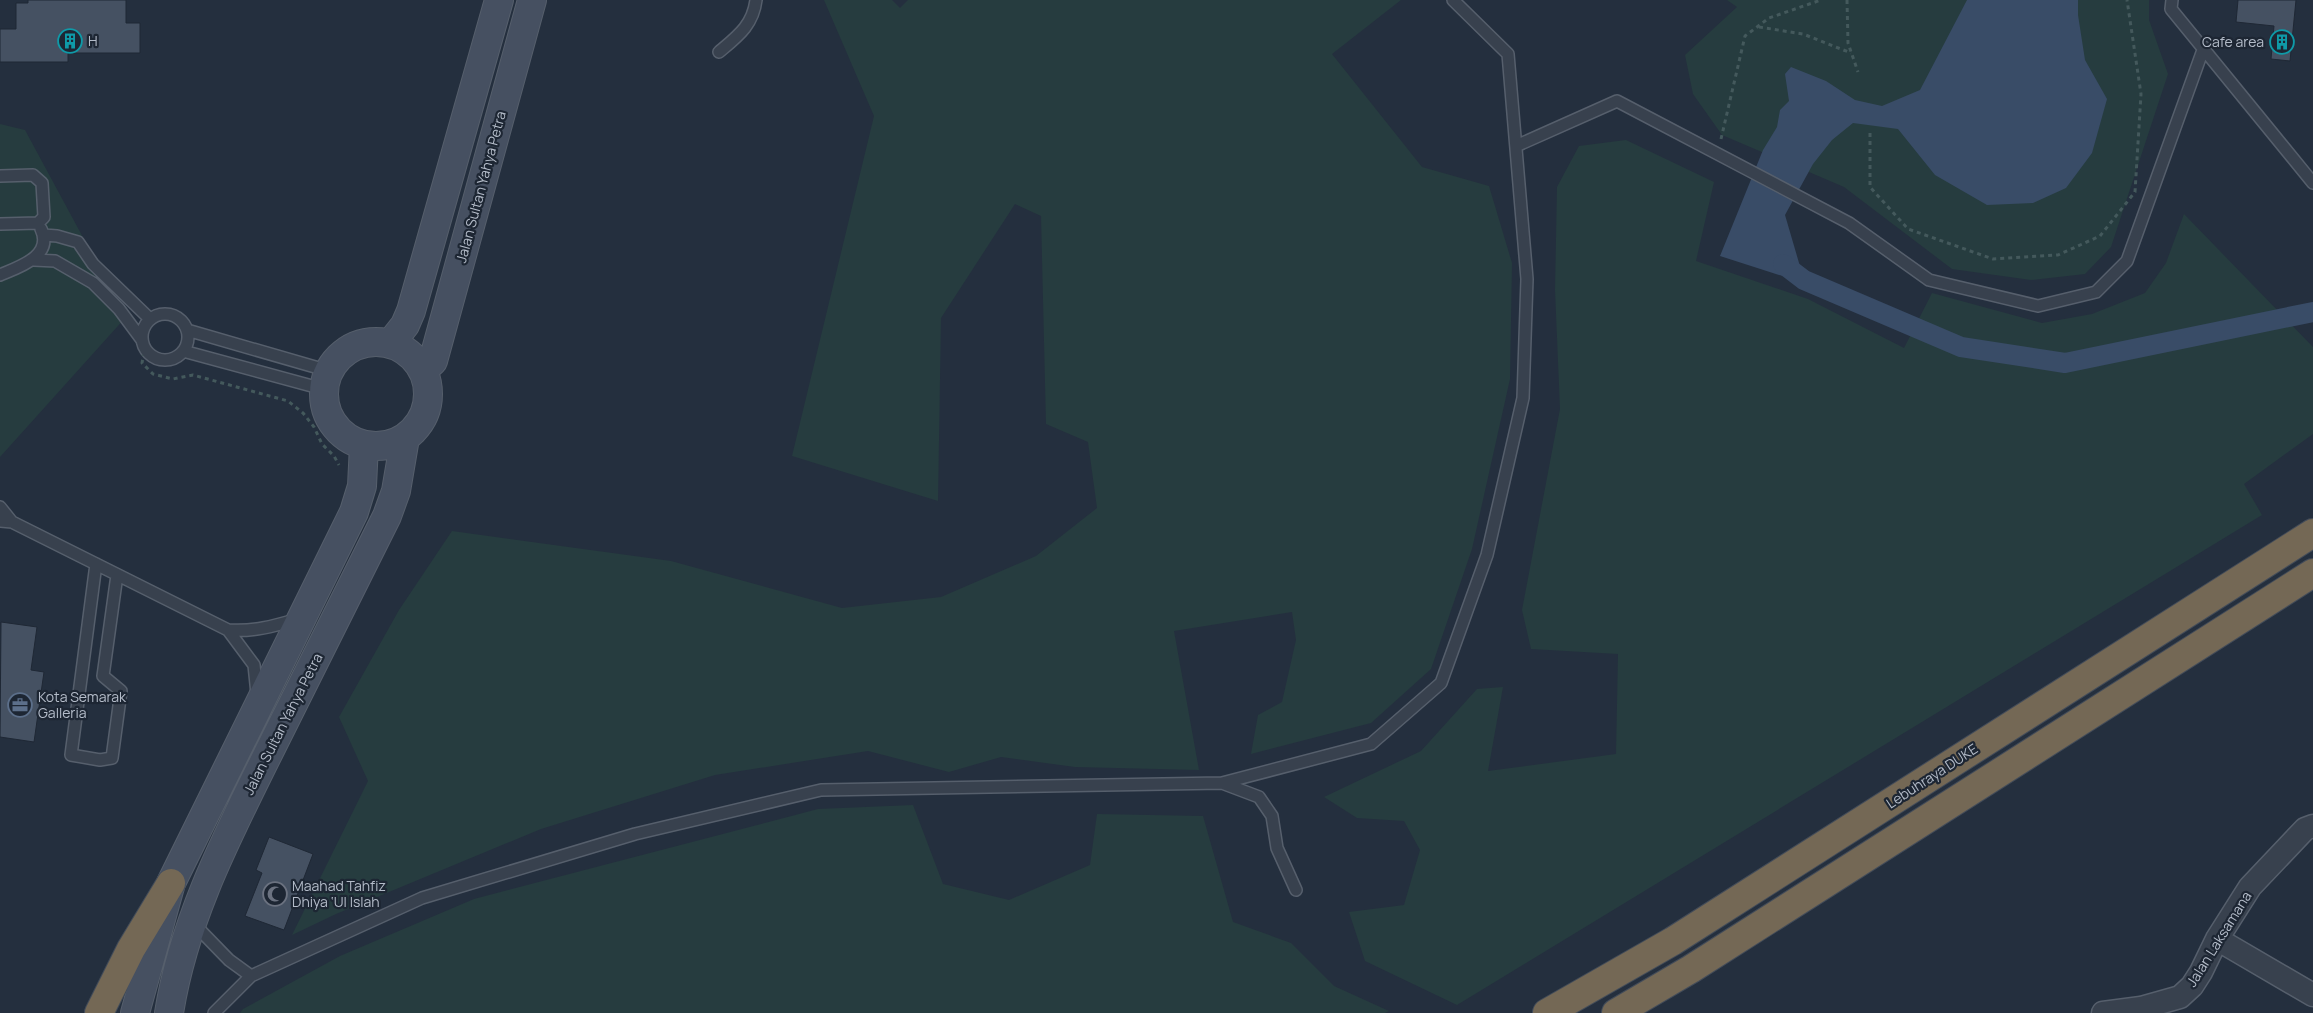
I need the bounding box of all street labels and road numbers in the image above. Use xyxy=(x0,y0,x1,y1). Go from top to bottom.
street label: Jalan Sultan Yahya Petra xyxy=(451,109,510,265)
street label: Jalan Sultan Yahya Petra xyxy=(239,650,327,798)
street label: Lebuhraya DUKE xyxy=(1882,739,1981,812)
street label: Jalan Laksamana xyxy=(2182,887,2256,990)

